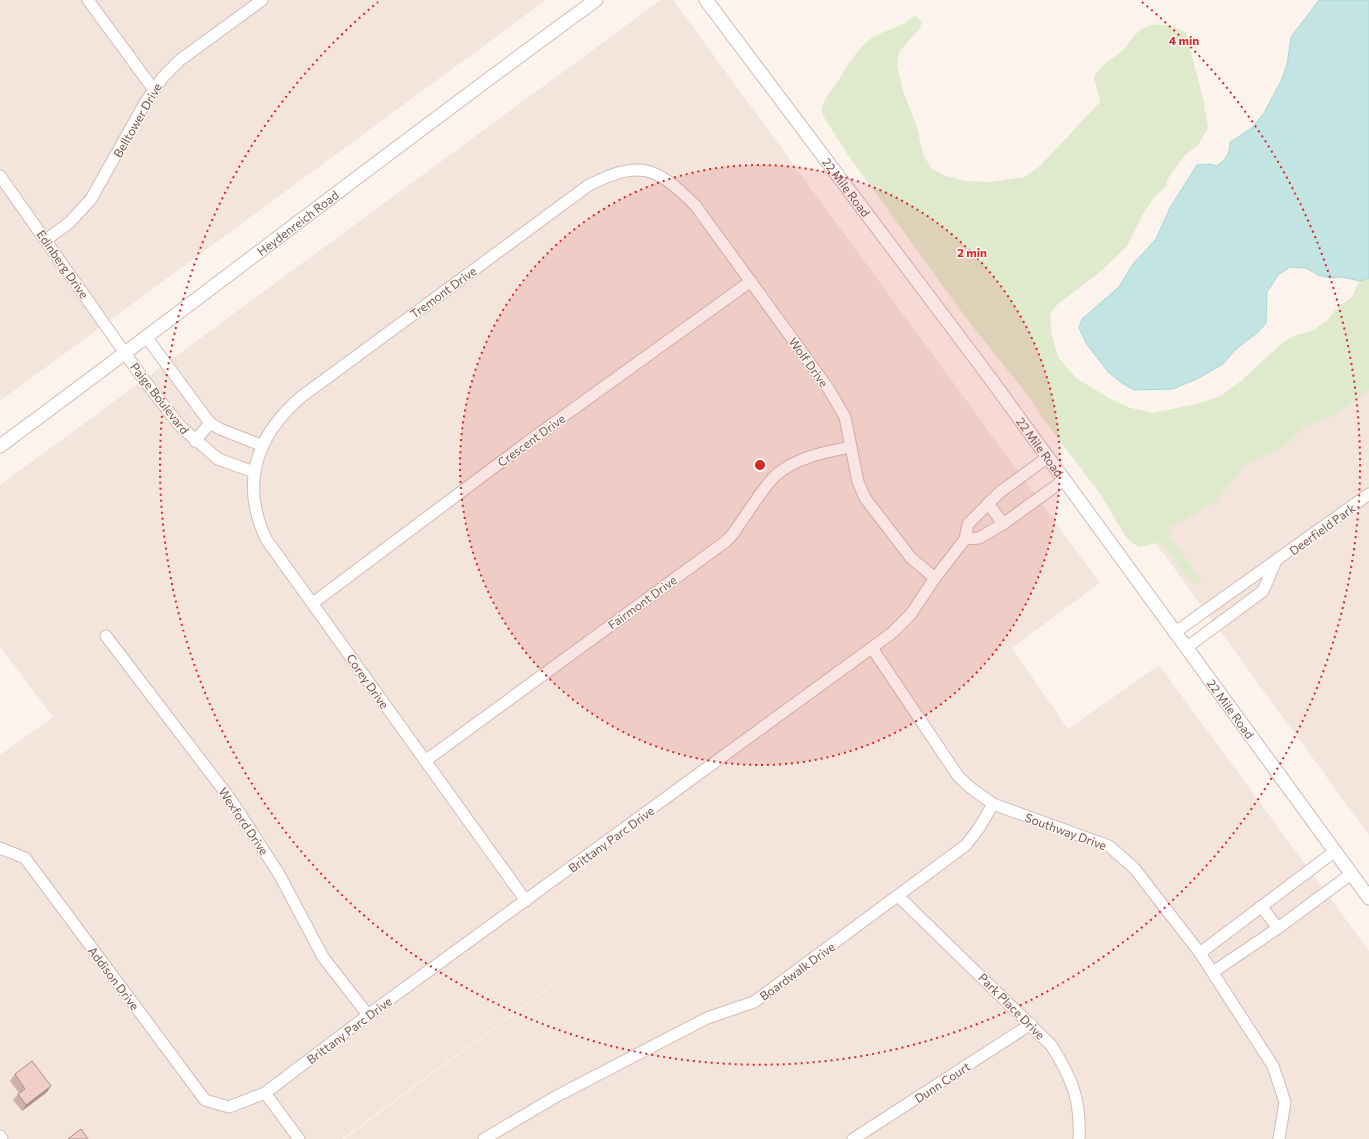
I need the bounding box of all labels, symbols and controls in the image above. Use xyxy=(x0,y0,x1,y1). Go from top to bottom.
text: 4 min xyxy=(1169,33,1199,47)
street label: Belltower Drive xyxy=(110,80,164,160)
street label: 22 Mile Road xyxy=(820,155,873,219)
street label: Heydenreich Road xyxy=(254,187,341,258)
street label: Edinberg Drive xyxy=(34,227,92,301)
text: 2 min xyxy=(957,245,987,259)
street label: Tremont Drive xyxy=(407,263,479,321)
street label: Wolf Drive xyxy=(786,335,832,389)
street label: Paige Boulevard xyxy=(128,360,192,436)
street label: Crescent Drive xyxy=(495,411,567,469)
street label: 22 Mile Road xyxy=(1014,414,1066,479)
centre of rings xyxy=(753,458,767,472)
street label: Deerfield Park xyxy=(1286,500,1358,558)
street label: Fairmont Drive xyxy=(605,572,679,632)
street label: Corey Drive xyxy=(344,651,392,711)
street label: 22 Mile Road xyxy=(1205,676,1257,741)
street label: Wexford Drive xyxy=(216,785,272,857)
street label: Brittany Parc Drive xyxy=(565,803,657,875)
street label: Southway Drive xyxy=(1023,810,1109,852)
street label: Boardwalk Drive xyxy=(757,939,837,1003)
street label: Addison Drive xyxy=(86,944,142,1012)
street label: Park Place Drive xyxy=(976,970,1048,1042)
street label: Brittany Parc Drive xyxy=(304,994,394,1066)
street label: Dunn Court xyxy=(912,1059,972,1105)

